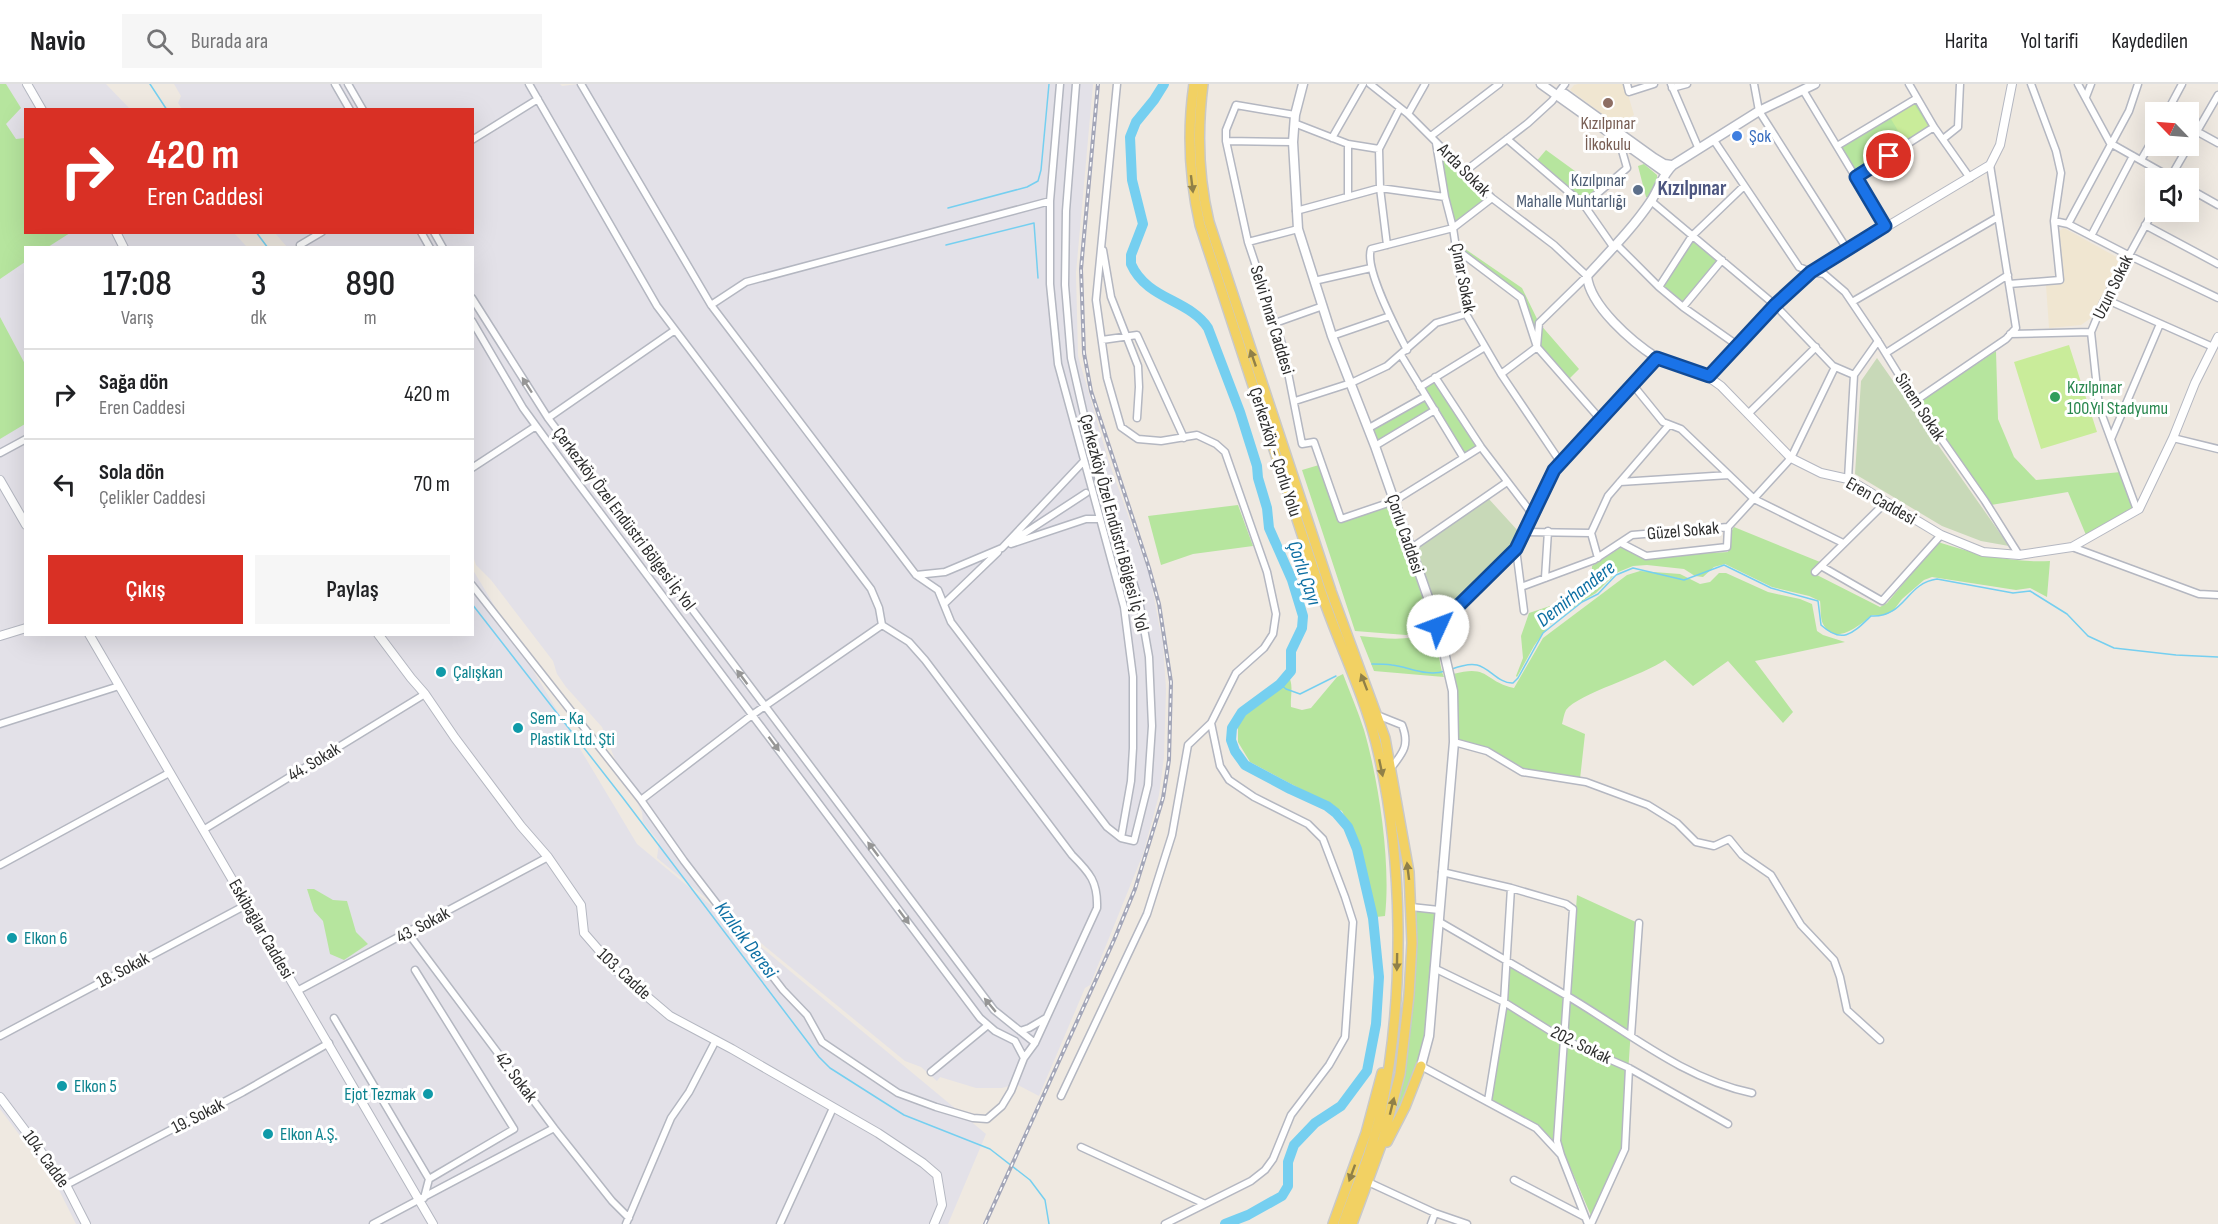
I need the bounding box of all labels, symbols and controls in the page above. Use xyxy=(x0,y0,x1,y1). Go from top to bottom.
search box xyxy=(122,14,542,68)
text: Navio xyxy=(30,25,86,58)
icon: search xyxy=(143,25,176,58)
text: Burada ara xyxy=(191,28,268,55)
text: Harita xyxy=(1945,29,1988,54)
text: Yol tarifi xyxy=(2021,29,2079,54)
text: Kaydedilen xyxy=(2112,29,2188,54)
marker: Kızılpınar İlkokulu xyxy=(1601,96,1615,110)
north arrow xyxy=(2145,102,2199,156)
map controls xyxy=(2145,102,2199,222)
place label: Kızılpınar İlkokulu xyxy=(1580,113,1636,155)
place label: Şok xyxy=(1749,126,1771,147)
marker: Şok xyxy=(1730,129,1744,143)
text: 420 m xyxy=(147,130,239,181)
pin xyxy=(1863,130,1914,181)
icon: right xyxy=(48,132,126,210)
street label: Arda Sokak xyxy=(1433,139,1495,201)
icon: arrive xyxy=(1872,139,1905,172)
button: sound xyxy=(2145,168,2199,222)
place label: Kızılpınar Mahalle Muhtarlığı xyxy=(1516,170,1626,212)
one-way arrow xyxy=(1187,175,1196,194)
district label: Kızılpınar xyxy=(1658,176,1727,201)
text: Eren Caddesi xyxy=(147,181,263,213)
marker: Kızılpınar Mahalle Muhtarlığı xyxy=(1631,183,1645,197)
street label: Çınar Sokak xyxy=(1446,241,1480,315)
street label: Uzun Sokak xyxy=(2088,251,2138,323)
text: 17:08 xyxy=(103,263,172,306)
text: 3 xyxy=(251,263,266,306)
text: 890 xyxy=(345,263,395,306)
street label: Selvi Pınar Caddesi xyxy=(1246,263,1298,377)
text: Varış xyxy=(121,306,154,330)
text: dk xyxy=(251,306,267,330)
text: m xyxy=(364,306,377,330)
one-way arrow xyxy=(1248,349,1258,367)
text: Sağa dön xyxy=(99,369,168,396)
street label: Sinem Sokak xyxy=(1890,369,1950,445)
one-way arrow xyxy=(522,377,533,393)
place label: Kızılpınar 100.Yıl Stadyumu xyxy=(2067,377,2168,419)
icon: right xyxy=(48,378,81,411)
text: 420 m xyxy=(404,381,450,408)
street label: Çerkezköy - Çorlu Yolu xyxy=(1244,385,1306,519)
marker: Kızılpınar 100.Yıl Stadyumu xyxy=(2048,390,2062,404)
text: Eren Caddesi xyxy=(99,396,185,420)
street label: Çerkezköy Özel Endüstri Bölgesi İç Yol xyxy=(1075,412,1153,634)
street label: Çerkezköy Özel Endüstri Bölgesi İç Yol xyxy=(548,423,700,615)
text: Sola dön xyxy=(99,459,164,486)
icon: left xyxy=(48,468,81,501)
text: 70 m xyxy=(414,471,450,498)
street label: Eren Caddesi xyxy=(1842,473,1920,529)
text: Çelikler Caddesi xyxy=(99,486,205,510)
street label: Çorlu Caddesi xyxy=(1382,492,1428,576)
street label: Güzel Sokak xyxy=(1646,517,1720,545)
water label: Çorlu Çayı xyxy=(1282,538,1326,609)
button: Çıkış xyxy=(48,555,243,624)
button: Paylaş xyxy=(255,555,450,624)
water label: Demirhandere xyxy=(1532,556,1620,632)
position arrow xyxy=(1406,594,1470,658)
place label: Çalışkan xyxy=(453,662,503,683)
marker: Çalışkan xyxy=(434,665,448,679)
one-way arrow xyxy=(736,669,749,685)
one-way arrow xyxy=(1359,672,1369,690)
place label: Sem - Ka Plastik Ltd. Şti xyxy=(530,708,615,750)
marker: Sem - Ka Plastik Ltd. Şti xyxy=(511,721,525,735)
one-way arrow xyxy=(768,737,780,752)
street label: 44. Sokak xyxy=(284,738,344,786)
one-way arrow xyxy=(1377,759,1387,778)
one-way arrow xyxy=(868,841,880,856)
one-way arrow xyxy=(1403,861,1412,880)
street label: Eskibağlar Caddesi xyxy=(224,876,298,982)
water label: Kızılcık Deresi xyxy=(709,897,783,984)
street label: 43. Sokak xyxy=(393,902,453,948)
one-way arrow xyxy=(898,909,910,925)
place label: Elkon 6 xyxy=(24,928,67,949)
marker: Elkon 6 xyxy=(5,931,19,945)
street label: 103. Cadde xyxy=(593,944,655,1004)
street label: 18. Sokak xyxy=(93,947,153,992)
one-way arrow xyxy=(1392,953,1401,972)
one-way arrow xyxy=(984,997,997,1013)
street label: 202. Sokak xyxy=(1547,1021,1615,1069)
street label: 42. Sokak xyxy=(490,1048,542,1106)
place label: Elkon 5 xyxy=(74,1076,117,1097)
marker: Elkon 5 xyxy=(55,1079,69,1093)
place label: Ejot Tezmak xyxy=(344,1084,416,1105)
marker: Ejot Tezmak xyxy=(421,1087,435,1101)
street label: 19. Sokak xyxy=(168,1094,228,1138)
one-way arrow xyxy=(1388,1096,1397,1115)
place label: Elkon A.Ş. xyxy=(280,1124,338,1145)
street label: 104. Cadde xyxy=(18,1126,74,1192)
marker: Elkon A.Ş. xyxy=(261,1127,275,1141)
one-way arrow xyxy=(1346,1164,1356,1182)

